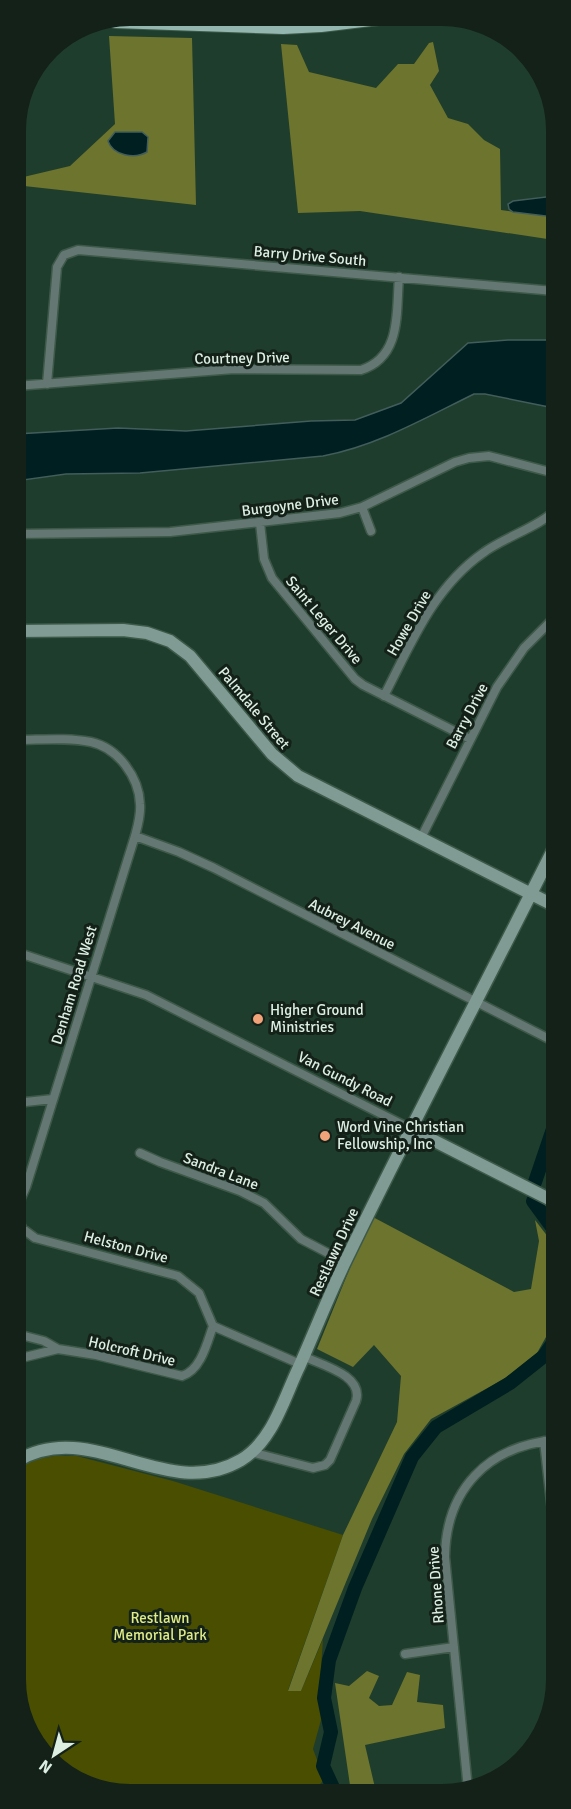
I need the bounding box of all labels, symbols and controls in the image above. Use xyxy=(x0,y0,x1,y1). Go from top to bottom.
street label: Barry Drive South xyxy=(253,242,367,270)
street label: Courtney Drive xyxy=(194,348,290,368)
street label: Burgoyne Drive xyxy=(240,490,340,520)
street label: Saint Leger Drive xyxy=(282,572,366,668)
street label: Howe Drive xyxy=(383,587,435,659)
street label: Palmdale Street xyxy=(214,663,294,753)
street label: Barry Drive xyxy=(442,680,492,752)
street label: Aubrey Avenue xyxy=(306,894,398,954)
street label: Denham Road West xyxy=(47,923,101,1047)
place label: Higher Ground Ministries xyxy=(270,1001,364,1036)
marker: Higher Ground Ministries xyxy=(251,1012,265,1026)
street label: Van Gundy Road xyxy=(295,1047,395,1111)
place label: Word Vine Christian Fellowship, Inc xyxy=(337,1118,464,1153)
marker: Word Vine Christian Fellowship, Inc xyxy=(318,1129,332,1143)
street label: Sandra Lane xyxy=(181,1148,261,1194)
street label: Restlawn Drive xyxy=(306,1205,362,1299)
street label: Helston Drive xyxy=(82,1227,170,1267)
street label: Holcroft Drive xyxy=(87,1332,177,1370)
street label: Rhone Drive xyxy=(424,1546,448,1624)
park label: Restlawn Memorial Park xyxy=(113,1609,207,1644)
north arrow xyxy=(24,1725,84,1785)
text: N xyxy=(35,1755,56,1778)

